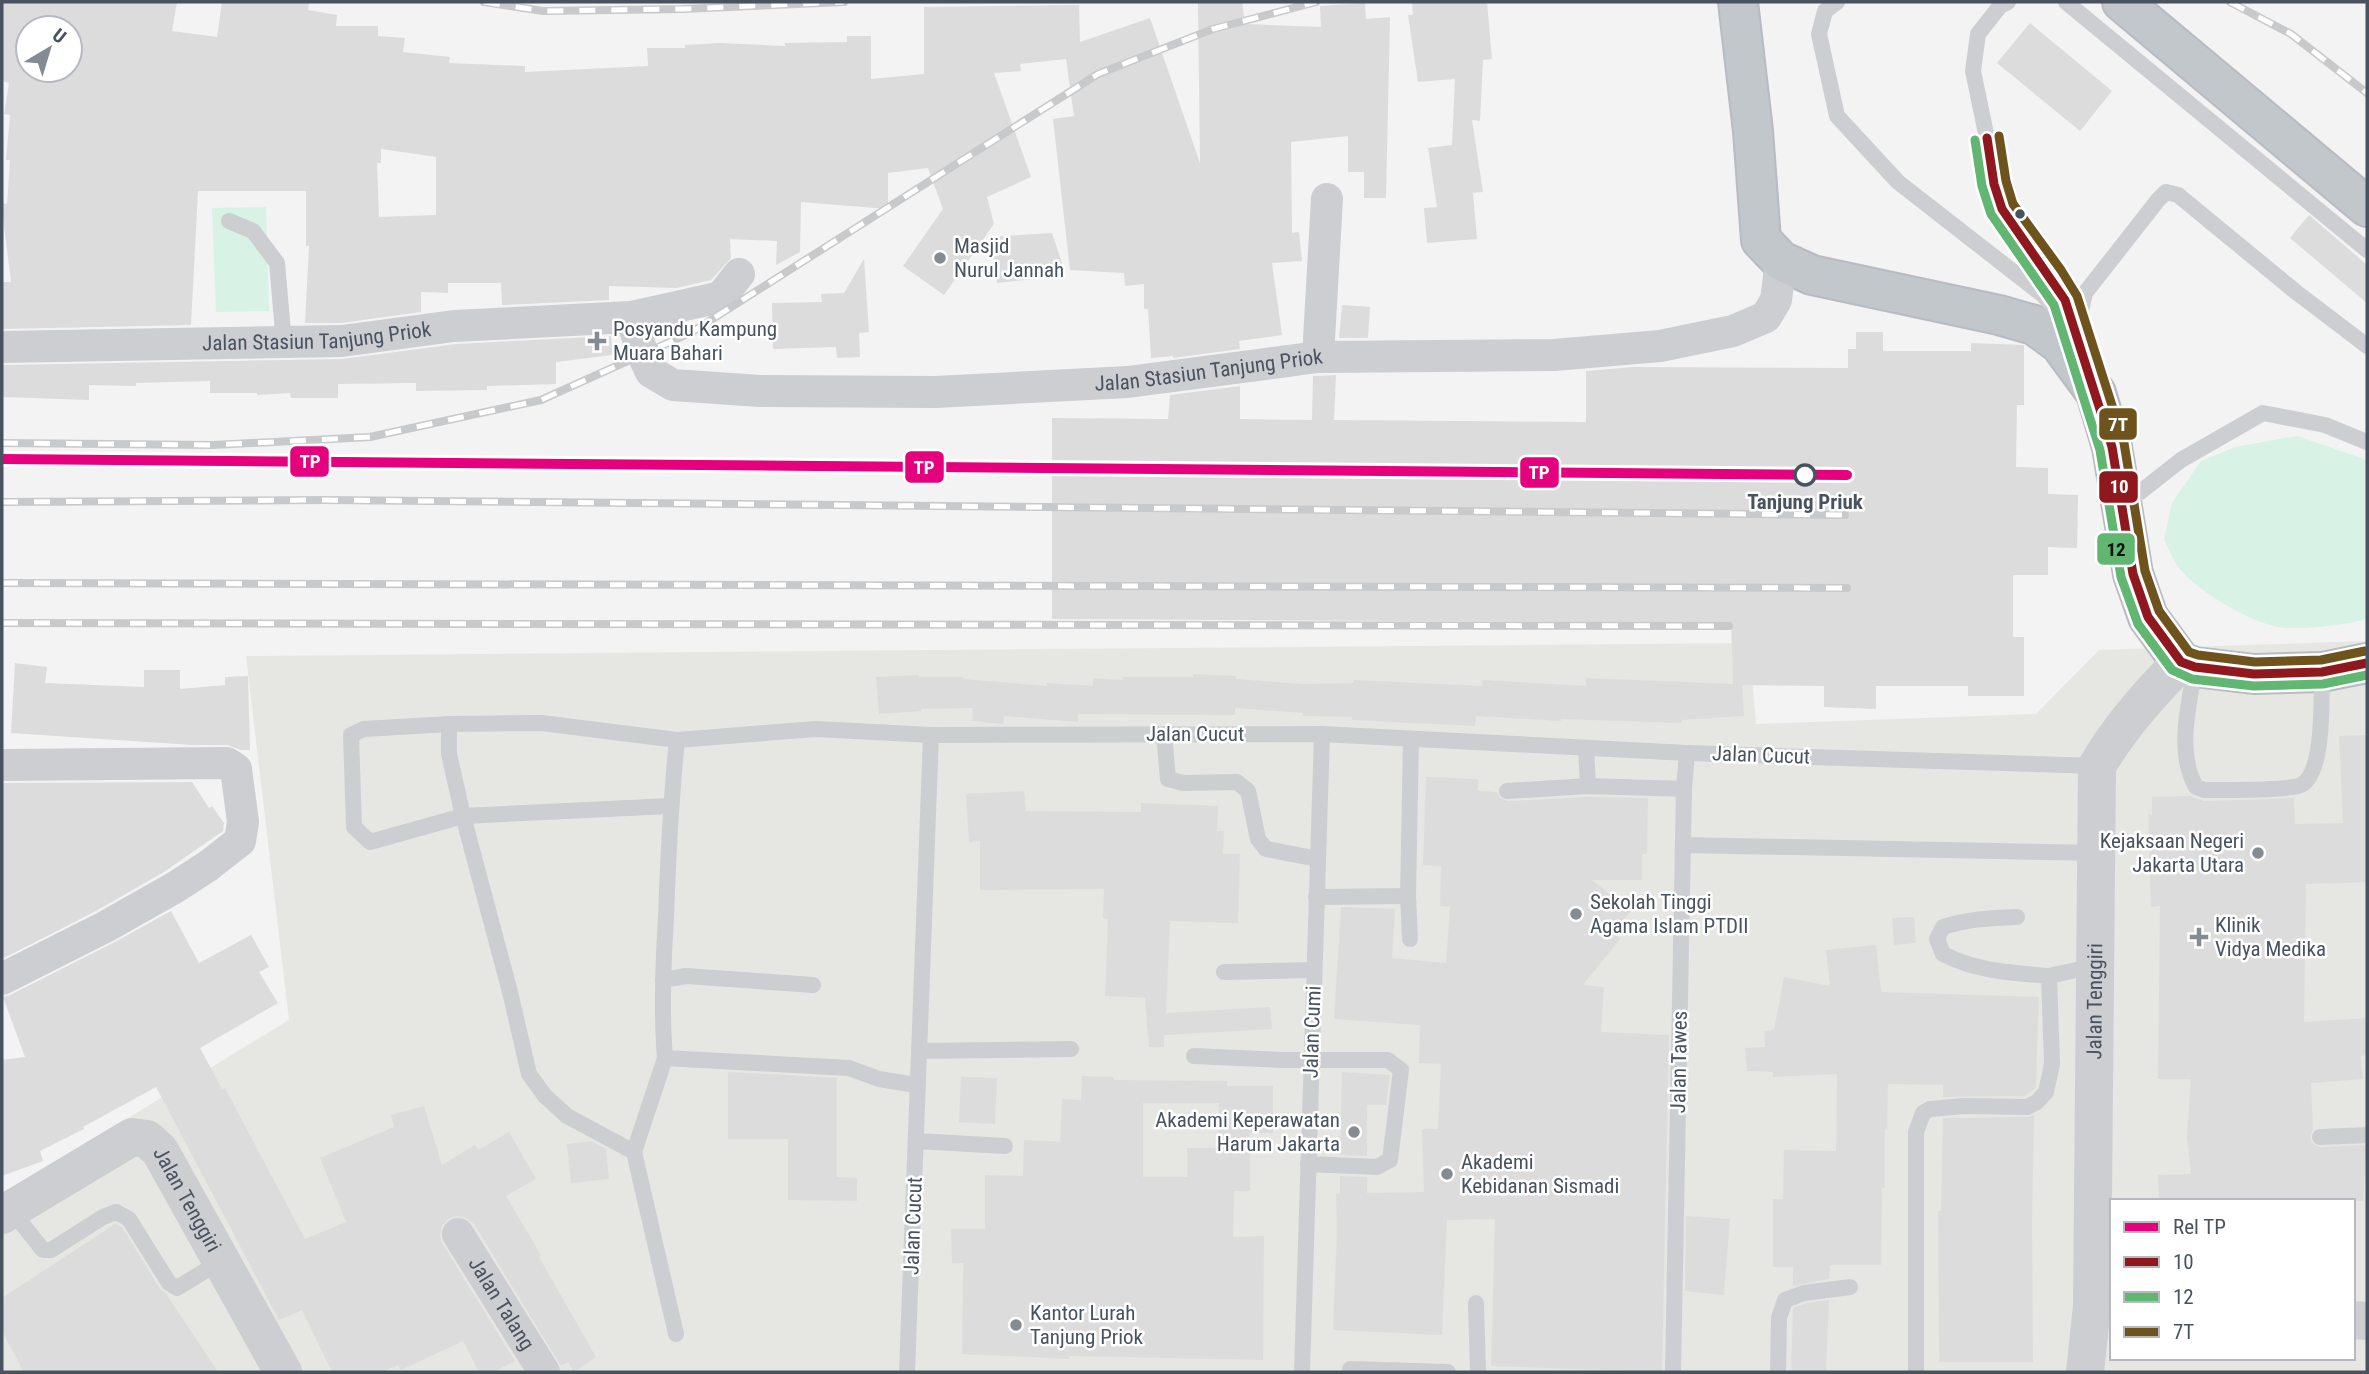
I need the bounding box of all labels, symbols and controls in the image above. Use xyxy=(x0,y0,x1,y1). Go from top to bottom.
north arrow xyxy=(14,14,84,84)
text: U xyxy=(48,24,71,48)
unlabelled marker xyxy=(2013,207,2027,221)
place label: Masjid Nurul Jannah xyxy=(954,234,1064,282)
marker: Masjid Nurul Jannah xyxy=(932,250,948,266)
street label: Jalan Stasiun Tanjung Priok xyxy=(202,317,433,355)
place label: Posyandu Kampung Muara Bahari xyxy=(613,317,777,365)
marker: Posyandu Kampung Muara Bahari xyxy=(587,331,607,351)
street label: Jalan Stasiun Tanjung Priok xyxy=(1094,344,1325,396)
line badge: 7T xyxy=(2098,407,2138,441)
text: 7T xyxy=(2108,413,2128,436)
line badge: TP xyxy=(289,445,330,478)
text: TP xyxy=(299,450,321,473)
line badge: TP xyxy=(904,450,945,484)
text: TP xyxy=(913,456,935,479)
line badge: TP xyxy=(1519,456,1560,489)
text: TP xyxy=(1528,461,1550,484)
marker: Tanjung Priuk xyxy=(1794,464,1816,486)
line badge: 10 xyxy=(2098,470,2139,504)
text: 10 xyxy=(2109,475,2129,498)
place label: Tanjung Priuk xyxy=(1747,490,1864,514)
line badge: 12 xyxy=(2096,532,2136,566)
text: 12 xyxy=(2106,538,2126,561)
street label: Jalan Cucut xyxy=(1146,722,1244,746)
street label: Jalan Cucut xyxy=(1712,741,1810,769)
place label: Kejaksaan Negeri Jakarta Utara xyxy=(2100,829,2244,877)
marker: Kejaksaan Negeri Jakarta Utara xyxy=(2250,845,2266,861)
place label: Sekolah Tinggi Agama Islam PTDII xyxy=(1590,890,1749,938)
marker: Sekolah Tinggi Agama Islam PTDII xyxy=(1568,906,1584,922)
place label: Klinik Vidya Medika xyxy=(2215,913,2326,961)
marker: Klinik Vidya Medika xyxy=(2189,927,2209,947)
street label: Jalan Tenggiri xyxy=(2082,943,2107,1060)
street label: Jalan Cumi xyxy=(1298,985,1326,1079)
street label: Jalan Tawes xyxy=(1666,1011,1692,1113)
place label: Akademi Keperawatan Harum Jakarta xyxy=(1155,1108,1340,1156)
marker: Akademi Keperawatan Harum Jakarta xyxy=(1346,1124,1362,1140)
street label: Jalan Tenggiri xyxy=(148,1143,226,1256)
place label: Akademi Kebidanan Sismadi xyxy=(1461,1150,1619,1198)
marker: Akademi Kebidanan Sismadi xyxy=(1439,1166,1455,1182)
street label: Jalan Cucut xyxy=(899,1177,927,1275)
legend xyxy=(2110,1199,2355,1360)
text: Rel TP xyxy=(2173,1215,2226,1239)
text: 10 xyxy=(2173,1250,2194,1274)
street label: Jalan Talang xyxy=(463,1253,539,1354)
text: 12 xyxy=(2173,1285,2194,1309)
place label: Kantor Lurah Tanjung Priok xyxy=(1030,1301,1144,1349)
marker: Kantor Lurah Tanjung Priok xyxy=(1008,1317,1024,1333)
text: 7T xyxy=(2173,1320,2194,1344)

